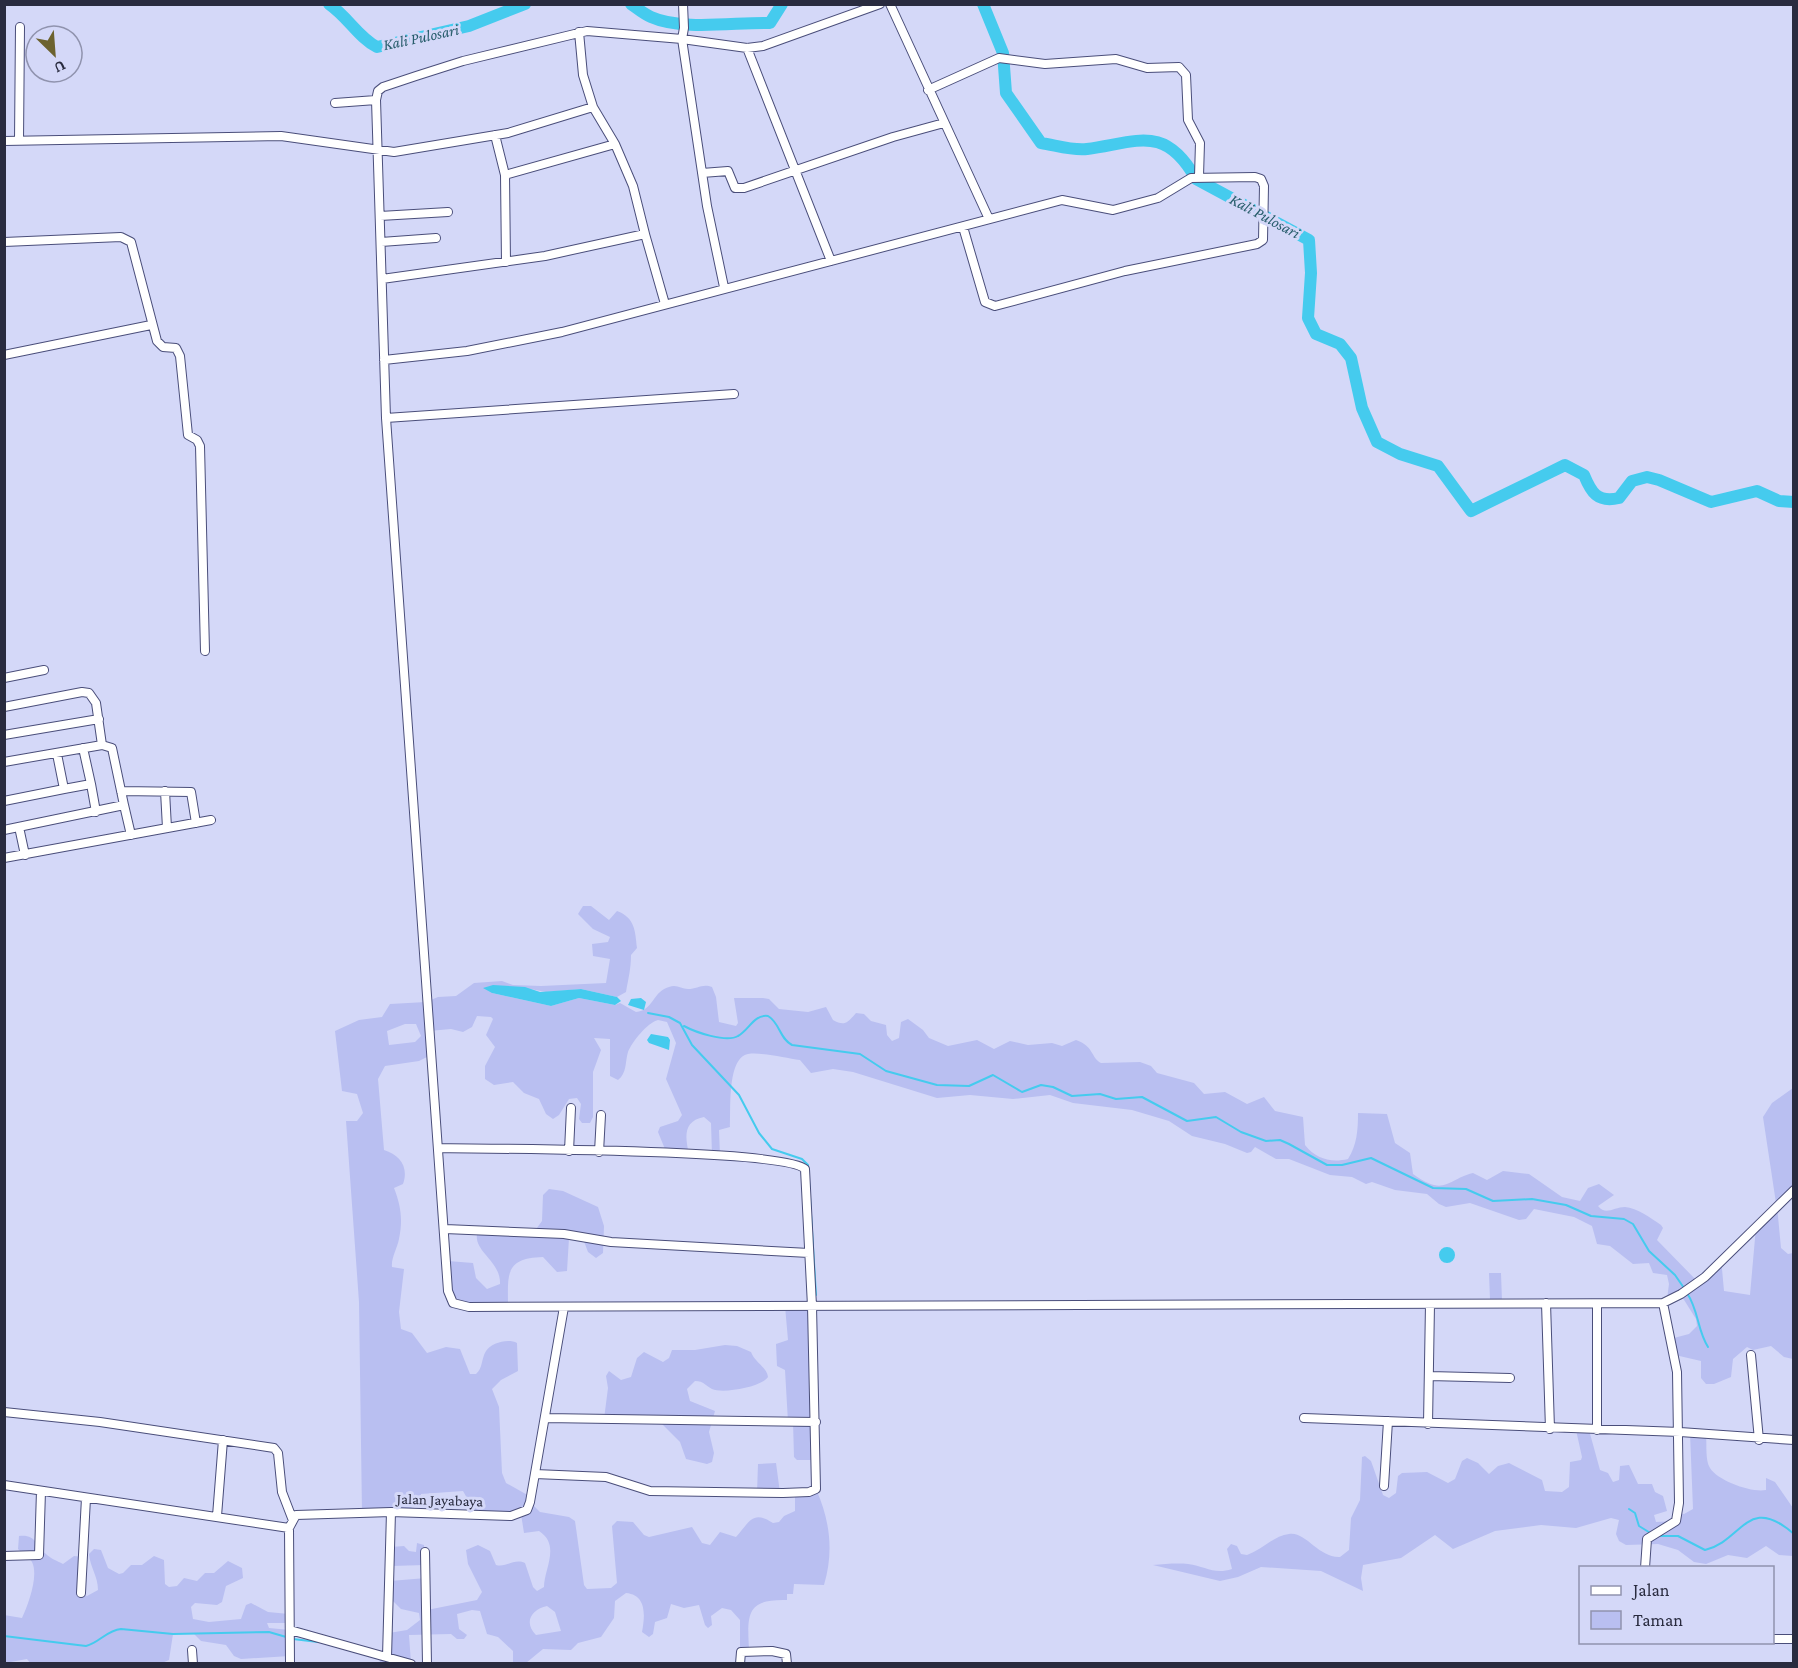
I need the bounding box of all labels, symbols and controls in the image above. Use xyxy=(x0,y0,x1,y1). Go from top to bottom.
water label: Kali Pulosari xyxy=(382,21,461,53)
north arrow xyxy=(24,24,84,84)
text: U xyxy=(52,57,69,77)
water label: Kali Pulosari xyxy=(1227,190,1304,242)
street label: Jalan Jayabaya xyxy=(394,1490,484,1511)
legend xyxy=(1579,1566,1774,1644)
text: Jalan xyxy=(1631,1580,1670,1600)
text: Taman xyxy=(1633,1610,1683,1630)

